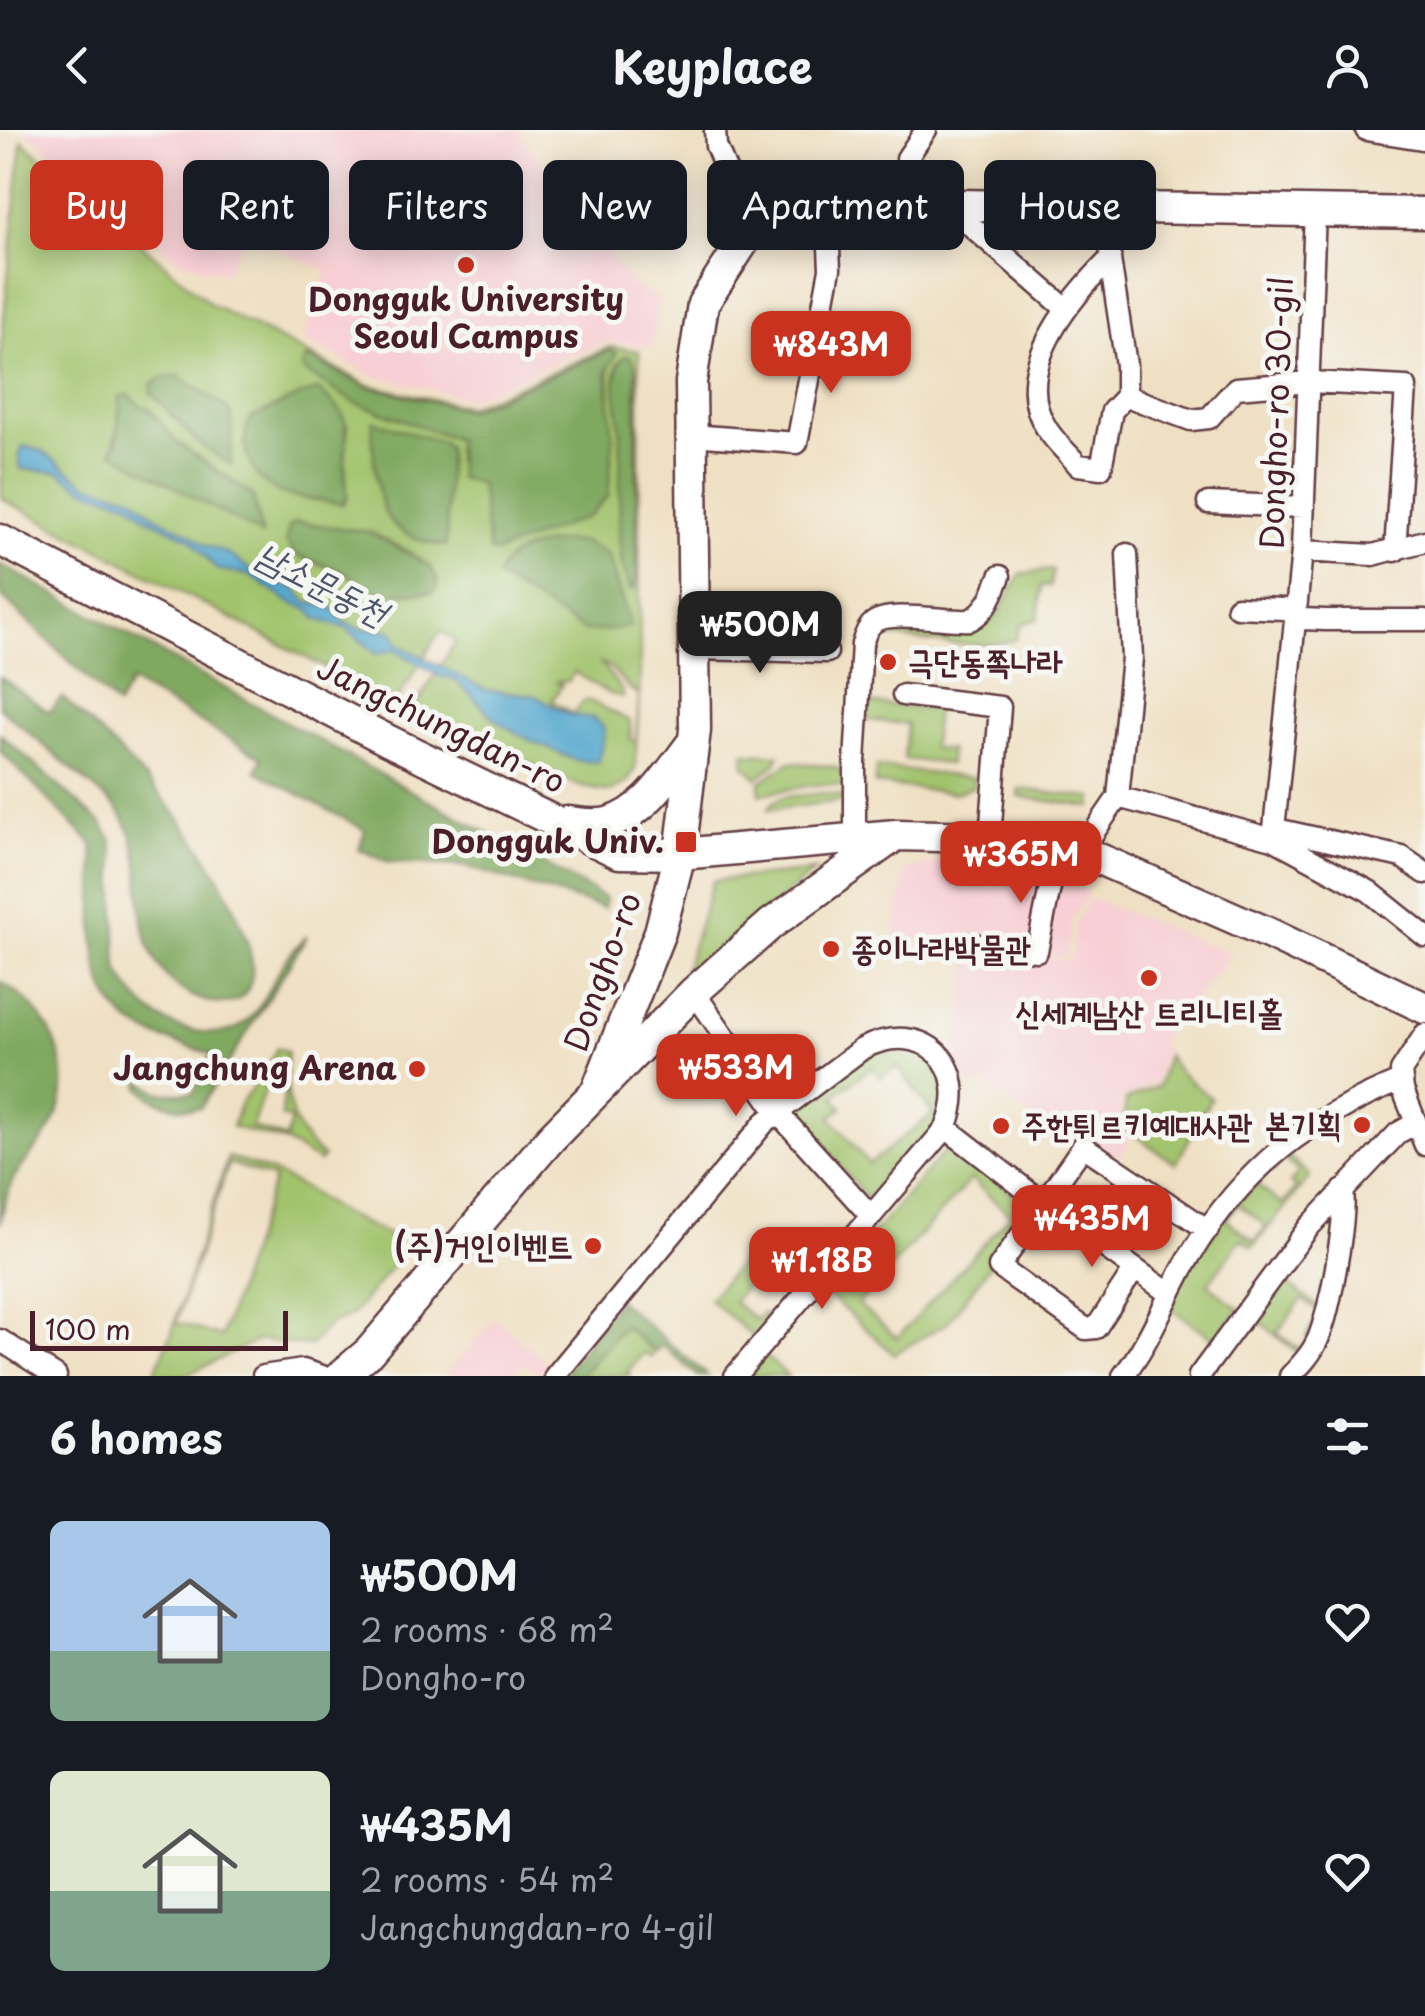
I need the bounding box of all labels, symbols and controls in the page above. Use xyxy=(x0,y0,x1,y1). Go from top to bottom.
text: Keyplace xyxy=(612,31,813,99)
icon: back xyxy=(50,38,105,93)
icon: person xyxy=(1320,38,1375,93)
chip: Buy xyxy=(30,160,163,250)
chip: Rent xyxy=(183,160,329,250)
chip: Filters xyxy=(349,160,523,250)
chip: New xyxy=(543,160,687,250)
chip: Apartment xyxy=(707,160,964,250)
chip: House xyxy=(984,160,1156,250)
marker: Dongguk University Seoul Campus xyxy=(455,254,477,276)
place label: Dongguk University Seoul Campus xyxy=(308,274,624,359)
street label: Dongho-ro 30-gil xyxy=(1246,276,1304,550)
pin: ₩843M xyxy=(761,311,901,396)
text: ₩843M xyxy=(773,319,889,367)
water label: 남소문동천 xyxy=(248,526,401,639)
pin: ₩500M xyxy=(690,591,830,676)
text: ₩500M xyxy=(700,599,820,647)
place label: 극단동쪽나라 xyxy=(908,636,1063,684)
street label: Jangchungdan-ro xyxy=(309,642,574,804)
marker: 극단동쪽나라 xyxy=(877,651,899,673)
place label: Dongguk Univ. xyxy=(432,816,664,864)
pin: ₩365M xyxy=(951,821,1091,906)
marker: Dongguk Univ. xyxy=(673,829,699,855)
text: ₩365M xyxy=(962,829,1080,877)
street label: Dongho-ro xyxy=(550,885,652,1057)
place label: 종이나라박물관 xyxy=(851,923,1032,971)
marker: 종이나라박물관 xyxy=(820,938,842,960)
marker: 신세계남산 트리니티홀 xyxy=(1138,967,1160,989)
place label: 신세계남산 트리니티홀 xyxy=(1015,987,1283,1035)
pin: ₩533M xyxy=(666,1034,806,1119)
text: ₩533M xyxy=(678,1042,794,1090)
place label: Jangchung Arena xyxy=(113,1043,397,1091)
marker: Jangchung Arena xyxy=(406,1058,428,1080)
place label: 본기획 xyxy=(1265,1099,1342,1147)
place label: 주한튀르키예대사관 xyxy=(1021,1100,1253,1148)
marker: 본기획 xyxy=(1351,1114,1373,1136)
marker: 주한튀르키예대사관 xyxy=(990,1115,1012,1137)
pin: ₩435M xyxy=(1022,1185,1162,1270)
text: ₩435M xyxy=(1034,1193,1150,1241)
place label: (주)거인이벤트 xyxy=(394,1220,573,1268)
pin: ₩1.18B xyxy=(741,1227,903,1312)
marker: (주)거인이벤트 xyxy=(582,1235,604,1257)
text: ₩1.18B xyxy=(771,1235,873,1283)
scale bar xyxy=(30,1306,288,1350)
text: 100 m xyxy=(45,1307,131,1350)
text: 6 homes xyxy=(50,1405,223,1468)
icon: filters xyxy=(1320,1409,1375,1464)
text: ₩500M xyxy=(360,1542,518,1605)
icon: home xyxy=(130,1561,250,1681)
icon: heart xyxy=(1320,1594,1375,1649)
text: 2 rooms · 68 m² xyxy=(360,1605,614,1653)
text: Dongho-ro xyxy=(360,1653,526,1701)
text: ₩435M xyxy=(360,1792,513,1855)
icon: home xyxy=(130,1811,250,1931)
icon: heart xyxy=(1320,1844,1375,1899)
text: 2 rooms · 54 m² xyxy=(360,1855,614,1903)
text: Jangchungdan-ro 4-gil xyxy=(360,1903,714,1951)

